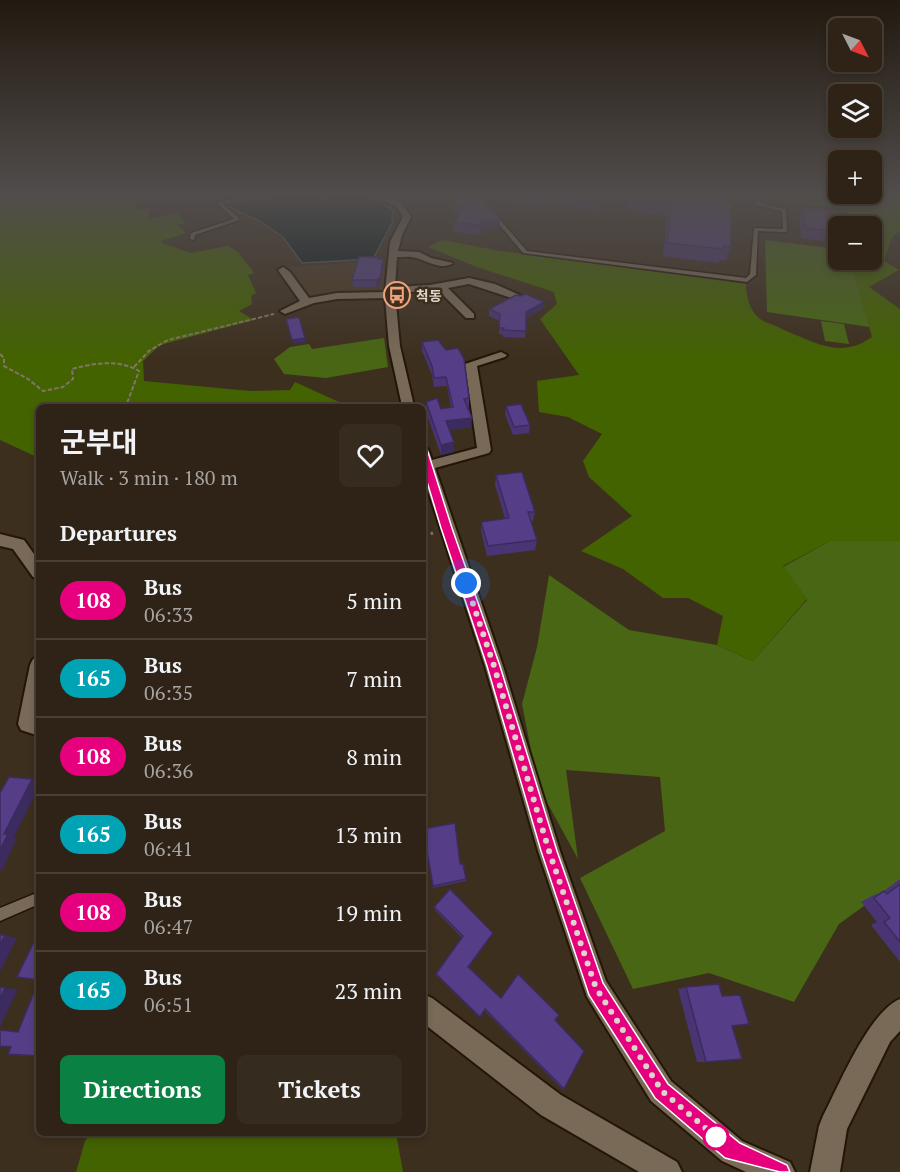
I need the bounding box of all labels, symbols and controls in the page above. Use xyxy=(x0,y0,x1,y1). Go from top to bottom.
north arrow xyxy=(828,18,882,72)
map controls xyxy=(828,18,882,270)
button: layers xyxy=(828,84,882,138)
button: + xyxy=(828,150,882,204)
button: − xyxy=(828,216,882,270)
bus stop icon: 척동 xyxy=(382,280,412,310)
place label: 척동 xyxy=(416,286,442,305)
text: 군부대 xyxy=(60,423,137,460)
button: heart xyxy=(339,424,402,487)
text: Walk · 3 min · 180 m xyxy=(60,464,238,491)
text: Departures xyxy=(60,518,177,547)
your location xyxy=(451,568,481,598)
text: Bus xyxy=(144,572,182,601)
text: 108 xyxy=(75,586,111,614)
text: 5 min xyxy=(346,586,402,615)
text: 06:33 xyxy=(144,601,193,628)
text: Bus xyxy=(144,650,182,679)
text: 165 xyxy=(75,664,111,692)
text: 7 min xyxy=(346,664,402,693)
text: 06:35 xyxy=(144,679,193,706)
text: Bus xyxy=(144,728,182,757)
text: 108 xyxy=(75,742,111,770)
text: 8 min xyxy=(346,742,402,771)
text: 06:36 xyxy=(144,757,193,784)
text: Bus xyxy=(144,806,182,835)
text: 165 xyxy=(75,820,111,848)
text: 13 min xyxy=(335,820,402,849)
text: 06:41 xyxy=(144,835,193,862)
text: Bus xyxy=(144,884,182,913)
text: 108 xyxy=(75,898,111,926)
text: 19 min xyxy=(335,898,402,927)
text: 06:47 xyxy=(144,913,193,940)
text: Bus xyxy=(144,962,182,991)
text: 165 xyxy=(75,976,111,1004)
text: 23 min xyxy=(335,976,402,1005)
text: 06:51 xyxy=(144,991,193,1018)
button: Directions xyxy=(60,1055,225,1124)
button: Tickets xyxy=(237,1055,402,1124)
unlabelled marker xyxy=(703,1124,729,1150)

